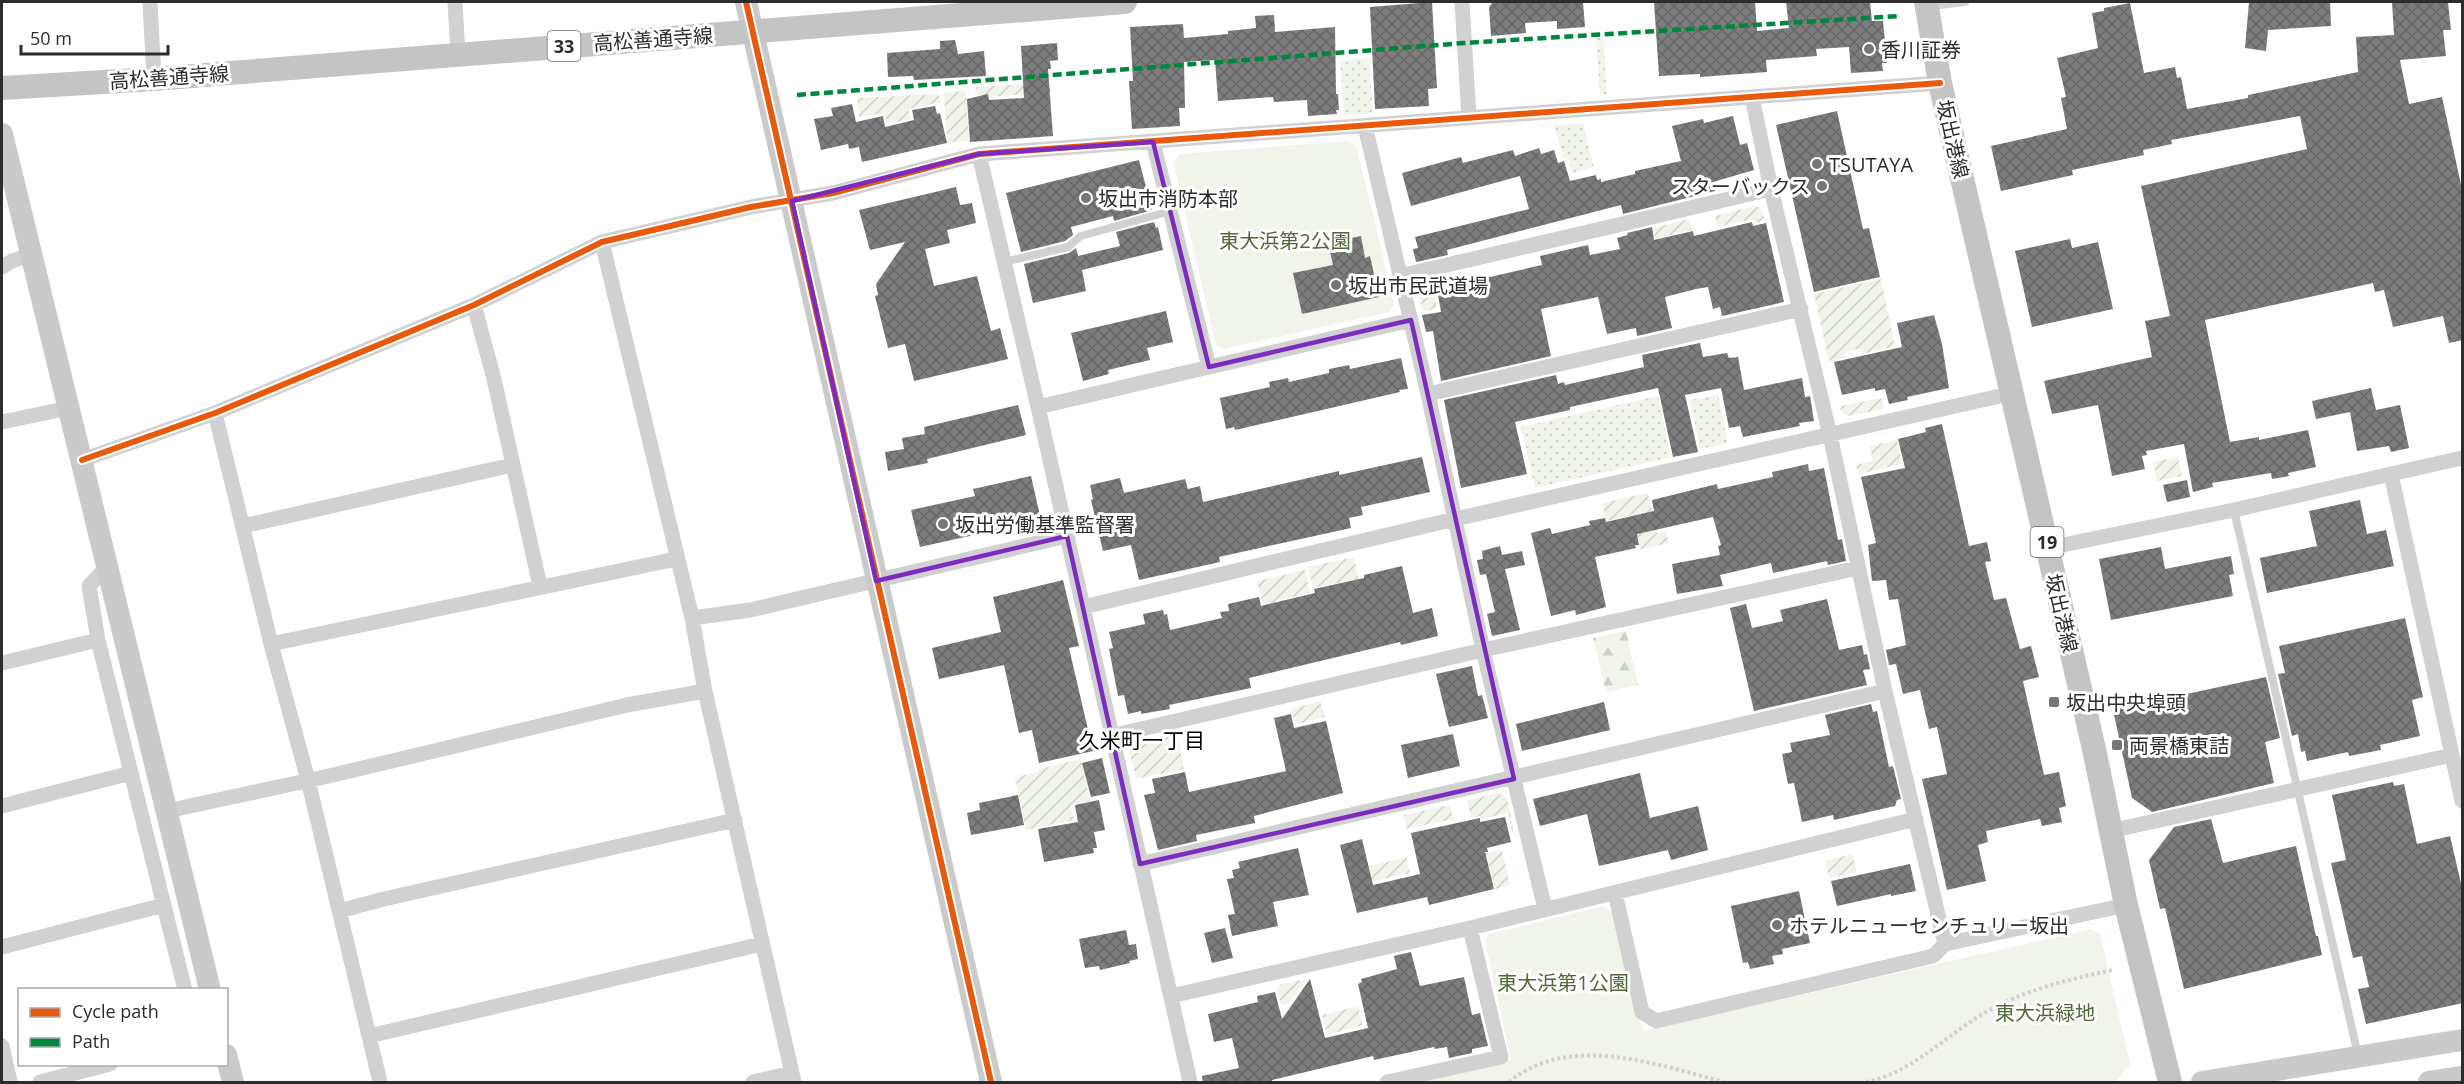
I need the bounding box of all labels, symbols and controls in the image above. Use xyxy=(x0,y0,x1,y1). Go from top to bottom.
scale bar xyxy=(21,18,168,56)
street label: 高松善通寺線 xyxy=(592,21,714,57)
text: 50 m xyxy=(30,26,72,50)
road number: 33 xyxy=(548,31,580,61)
place label: 香川証券 xyxy=(1881,36,1961,63)
marker: 香川証券 xyxy=(1862,42,1876,56)
street label: 高松善通寺線 xyxy=(108,59,230,95)
street label: 坂出港線 xyxy=(1931,97,1975,181)
place label: TSUTAYA xyxy=(1829,151,1913,178)
marker: TSUTAYA xyxy=(1810,157,1824,171)
place label: スターバックス xyxy=(1671,173,1810,200)
marker: スターバックス xyxy=(1815,179,1829,193)
place label: 坂出市消防本部 xyxy=(1098,185,1238,212)
marker: 坂出市消防本部 xyxy=(1079,191,1093,205)
park label: 東大浜第2公園 xyxy=(1219,227,1351,254)
place label: 坂出市民武道場 xyxy=(1348,272,1488,299)
marker: 坂出市民武道場 xyxy=(1329,278,1343,292)
place label: 坂出労働基準監督署 xyxy=(955,511,1135,538)
marker: 坂出労働基準監督署 xyxy=(936,517,950,531)
road number: 19 xyxy=(2030,527,2064,557)
street label: 坂出港線 xyxy=(2040,571,2084,655)
place label: 坂出中央埠頭 xyxy=(2066,689,2186,716)
marker: 坂出中央埠頭 xyxy=(2047,695,2061,709)
district label: 久米町一丁目 xyxy=(1079,726,1205,754)
place label: 両景橋東詰 xyxy=(2129,732,2229,759)
marker: 両景橋東詰 xyxy=(2110,738,2124,752)
place label: ホテルニューセンチュリー坂出 xyxy=(1789,912,2069,939)
marker: ホテルニューセンチュリー坂出 xyxy=(1770,918,1784,932)
park label: 東大浜第1公園 xyxy=(1497,969,1629,996)
legend xyxy=(18,988,228,1066)
text: Cycle path xyxy=(72,999,159,1023)
park label: 東大浜緑地 xyxy=(1995,999,2095,1026)
text: Path xyxy=(72,1029,110,1053)

